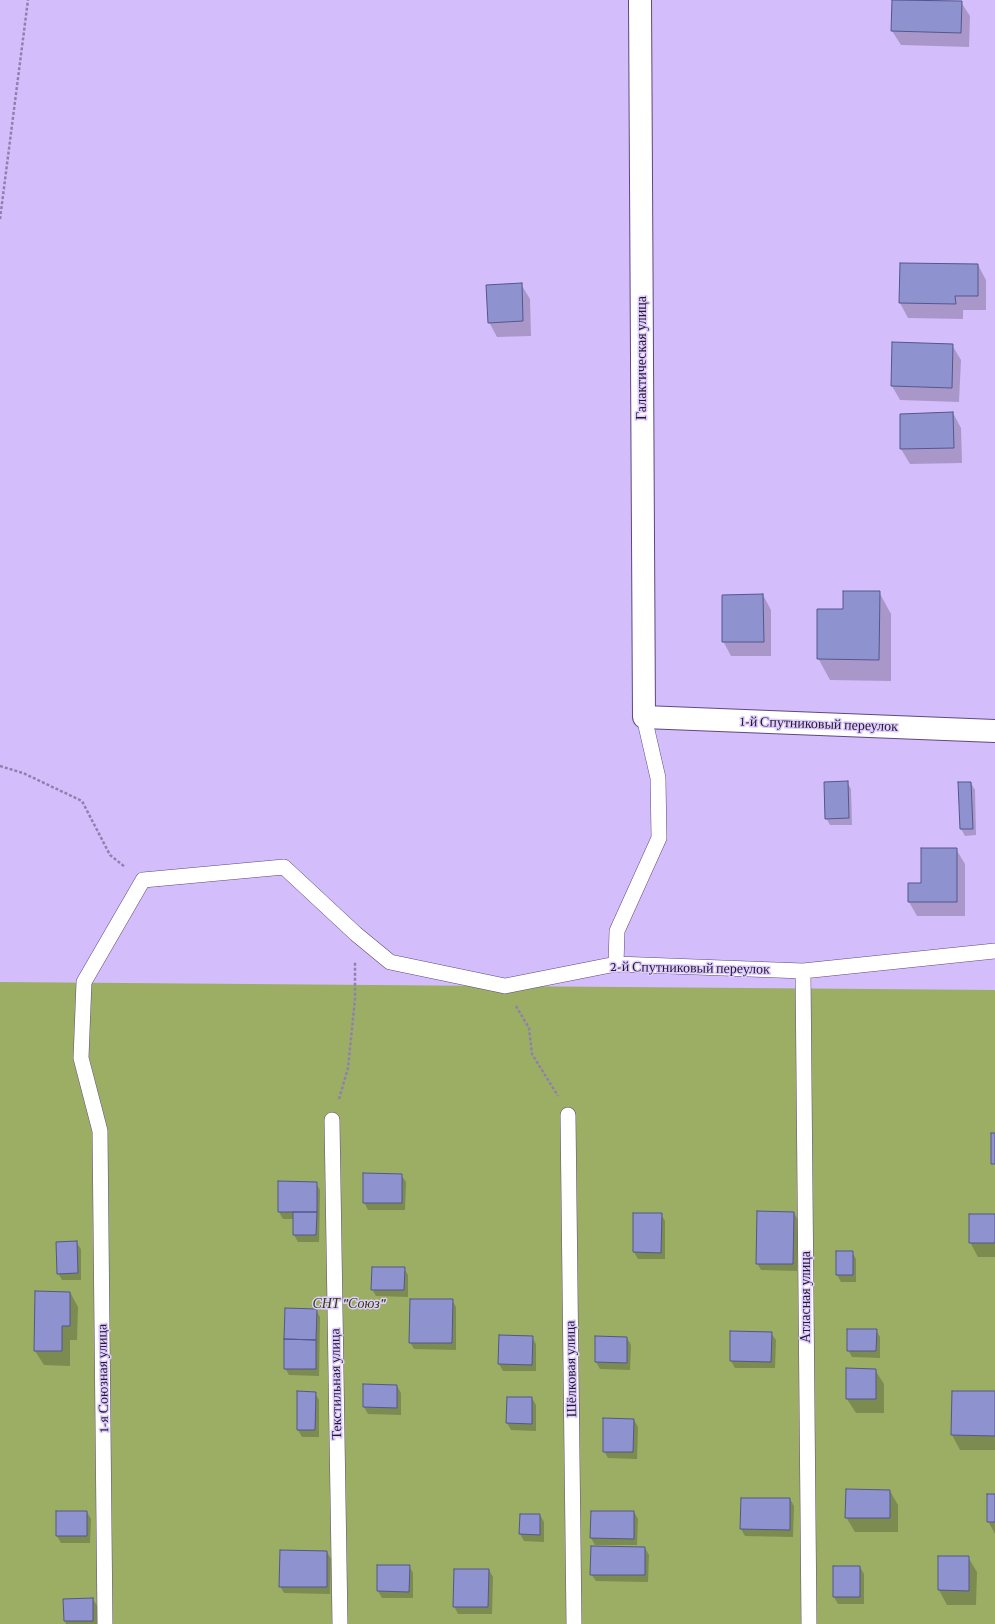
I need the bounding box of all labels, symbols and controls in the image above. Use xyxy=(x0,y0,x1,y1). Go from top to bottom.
street label: Галактическая улица xyxy=(634,296,650,420)
street label: 1-й Спутниковый переулок xyxy=(740,713,898,735)
street label: 2-й Спутниковый переулок xyxy=(610,958,770,978)
street label: Атласная улица xyxy=(798,1251,814,1343)
park label: СНТ "Союз" xyxy=(313,1296,385,1312)
street label: Шёлковая улица xyxy=(562,1321,580,1417)
street label: 1-я Союзная улица xyxy=(94,1324,112,1432)
street label: Текстильная улица xyxy=(327,1328,345,1440)

